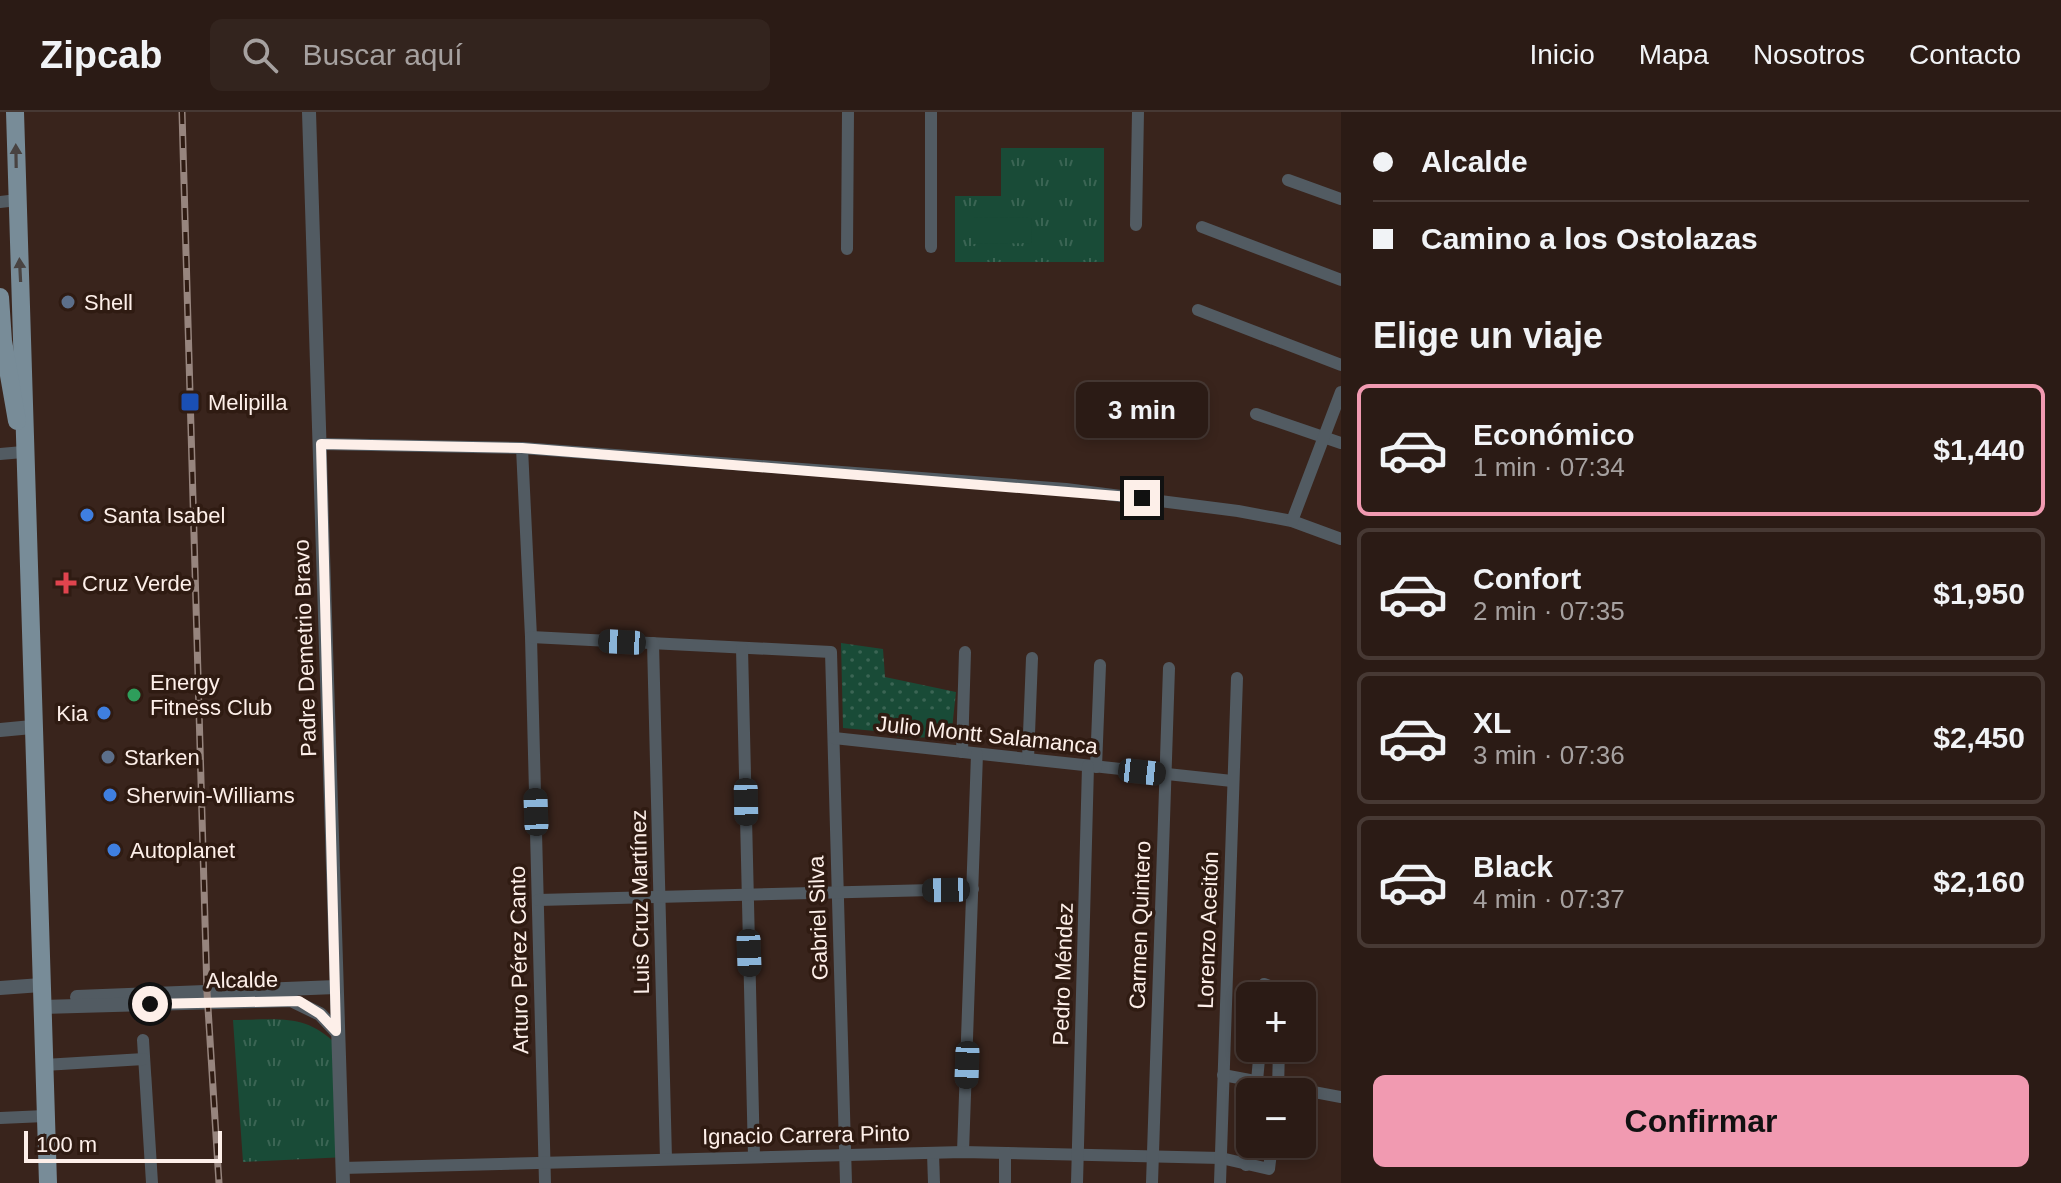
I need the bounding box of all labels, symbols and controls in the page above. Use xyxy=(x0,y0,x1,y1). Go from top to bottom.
search box xyxy=(210,19,770,91)
icon: search xyxy=(238,33,282,77)
text: Zipcab xyxy=(40,34,162,76)
text: Buscar aquí xyxy=(302,38,463,71)
text: Inicio xyxy=(1529,39,1595,70)
text: Mapa xyxy=(1639,39,1709,70)
text: Nosotros xyxy=(1753,39,1865,70)
text: Contacto xyxy=(1909,39,2021,70)
one-way arrow xyxy=(10,143,22,168)
text: Alcalde xyxy=(1421,145,1528,178)
text: Camino a los Ostolazas xyxy=(1421,222,1758,255)
one-way arrow xyxy=(14,257,27,282)
place label: Shell xyxy=(84,290,133,315)
marker: Shell xyxy=(59,293,77,311)
text: Elige un viaje xyxy=(1373,315,1603,356)
callout: 3 min xyxy=(1076,382,1208,438)
place label: Melipilla xyxy=(208,390,288,415)
marker: Melipilla xyxy=(179,391,201,413)
text: 3 min xyxy=(1108,395,1176,425)
icon: car xyxy=(1377,414,1449,486)
text: Económico xyxy=(1473,418,1635,451)
text: $1,440 xyxy=(1933,433,2025,466)
text: 1 min · 07:34 xyxy=(1473,452,1625,482)
route end xyxy=(1124,480,1160,516)
place label: Santa Isabel xyxy=(103,503,225,528)
marker: Santa Isabel xyxy=(78,506,96,524)
street label: Padre Demetrio Bravo xyxy=(289,539,321,757)
icon: car xyxy=(1377,558,1449,630)
text: Confort xyxy=(1473,562,1581,595)
place label: Cruz Verde xyxy=(82,571,192,596)
marker: Cruz Verde xyxy=(57,574,75,592)
text: $1,950 xyxy=(1933,577,2025,610)
text: 2 min · 07:35 xyxy=(1473,596,1625,626)
car xyxy=(597,629,647,655)
place label: Energy Fitness Club xyxy=(150,670,272,720)
marker: Energy Fitness Club xyxy=(125,686,143,704)
place label: Kia xyxy=(56,701,89,726)
icon: car xyxy=(1377,702,1449,774)
marker: Kia xyxy=(95,704,113,722)
text: XL xyxy=(1473,706,1511,739)
street label: Julio Montt Salamanca xyxy=(875,711,1100,759)
text: $2,450 xyxy=(1933,721,2025,754)
text: 3 min · 07:36 xyxy=(1473,740,1625,770)
place label: Starken xyxy=(124,745,200,770)
marker: Starken xyxy=(99,748,117,766)
car xyxy=(1117,758,1167,786)
car xyxy=(734,778,758,826)
place label: Sherwin-Williams xyxy=(126,783,295,808)
marker: Sherwin-Williams xyxy=(101,786,119,804)
car xyxy=(523,788,549,836)
street label: Luis Cruz Martínez xyxy=(626,809,654,995)
place label: Autoplanet xyxy=(130,838,235,863)
street label: Carmen Quintero xyxy=(1125,840,1155,1010)
marker: Autoplanet xyxy=(105,841,123,859)
icon: car xyxy=(1377,846,1449,918)
text: Black xyxy=(1473,850,1553,883)
street label: Lorenzo Aceitón xyxy=(1193,851,1223,1009)
street label: Gabriel Silva xyxy=(803,854,833,981)
text: $2,160 xyxy=(1933,865,2025,898)
street label: Arturo Pérez Canto xyxy=(505,866,533,1054)
car xyxy=(922,878,970,902)
text: 4 min · 07:37 xyxy=(1473,884,1625,914)
street label: Pedro Méndez xyxy=(1048,902,1078,1046)
car xyxy=(736,929,762,977)
street label: Alcalde xyxy=(206,967,278,993)
map controls xyxy=(1236,982,1316,1158)
button: + xyxy=(1236,982,1316,1062)
route start xyxy=(132,986,168,1022)
car xyxy=(954,1041,980,1089)
button: Confirmar xyxy=(1373,1075,2029,1167)
button: − xyxy=(1236,1078,1316,1158)
street label: Ignacio Carrera Pinto xyxy=(702,1121,910,1149)
scale bar xyxy=(24,1127,222,1163)
text: 100 m xyxy=(36,1132,97,1157)

